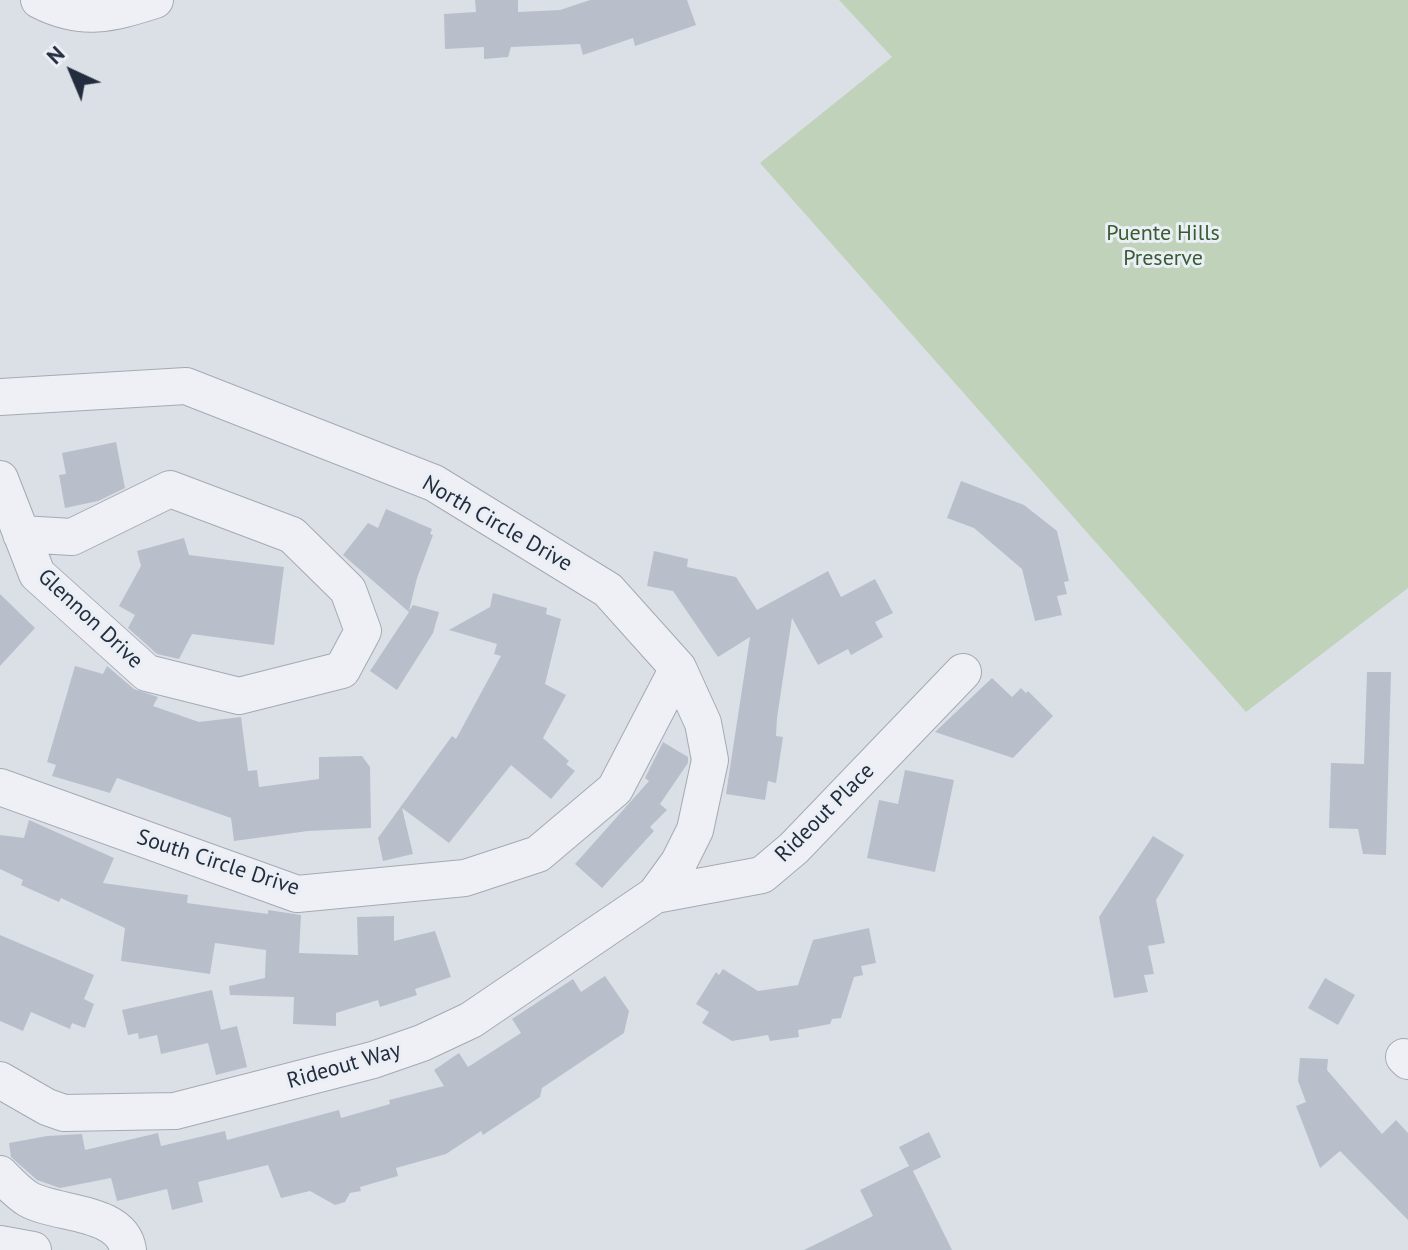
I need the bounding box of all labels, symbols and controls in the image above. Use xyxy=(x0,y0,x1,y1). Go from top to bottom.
north arrow xyxy=(32,32,112,112)
text: N xyxy=(40,40,70,70)
park label: Puente Hills Preserve xyxy=(1106,221,1220,272)
street label: North Circle Drive xyxy=(417,470,577,578)
street label: Glennon Drive xyxy=(32,564,148,674)
street label: Rideout Place xyxy=(770,758,880,868)
street label: South Circle Drive xyxy=(133,824,303,902)
street label: Rideout Way xyxy=(284,1037,404,1095)

